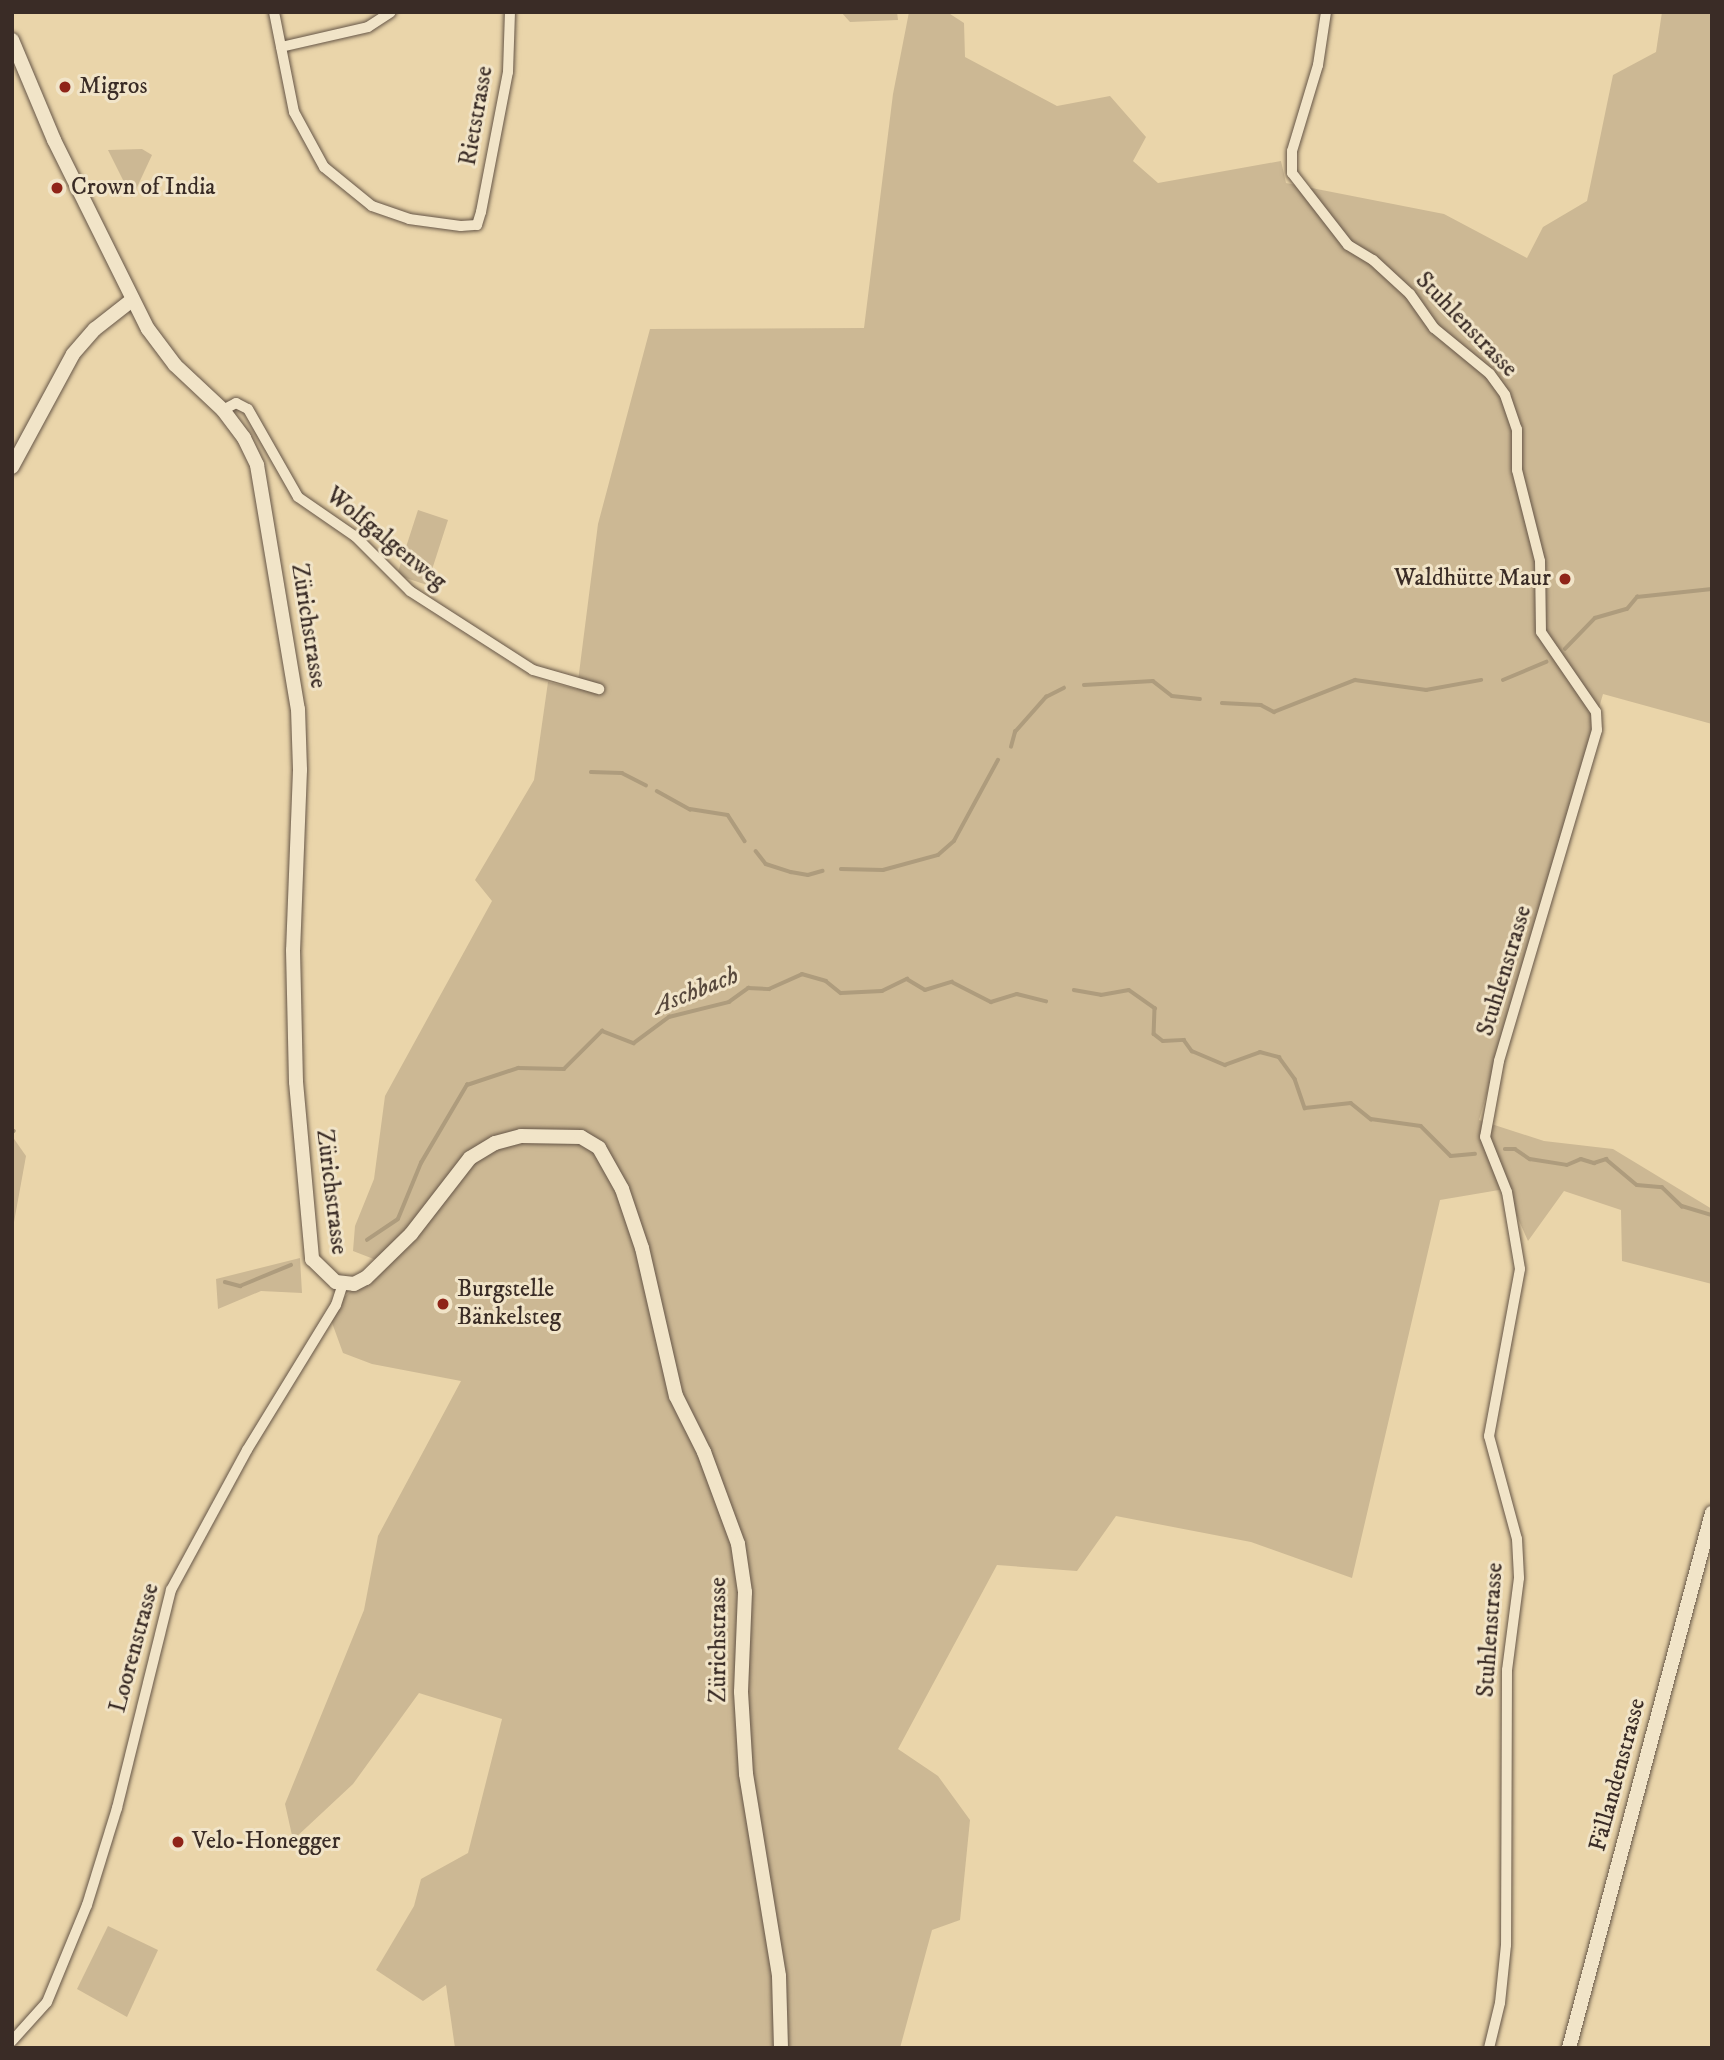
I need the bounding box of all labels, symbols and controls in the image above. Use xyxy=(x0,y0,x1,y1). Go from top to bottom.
street label: Rietstrasse xyxy=(454,64,500,168)
place label: Migros xyxy=(79,73,147,101)
marker: Migros xyxy=(57,79,73,95)
place label: Crown of India xyxy=(71,174,216,202)
marker: Crown of India xyxy=(49,180,65,196)
street label: Stuhlenstrasse xyxy=(1409,266,1523,384)
street label: Wolfgalgenweg xyxy=(320,481,452,597)
street label: Zürichstrasse xyxy=(284,562,332,690)
place label: Waldhütte Maur xyxy=(1394,565,1551,593)
marker: Waldhütte Maur xyxy=(1557,571,1573,587)
street label: Stuhlenstrasse xyxy=(1472,902,1538,1040)
water label: Aschbach xyxy=(649,960,743,1022)
street label: Zürichstrasse xyxy=(309,1128,353,1256)
place label: Burgstelle Bänkelsteg xyxy=(457,1276,561,1332)
marker: Burgstelle Bänkelsteg xyxy=(435,1296,451,1312)
street label: Stuhlenstrasse xyxy=(1472,1562,1510,1698)
street label: Zürichstrasse xyxy=(705,1577,733,1703)
street label: Loorenstrasse xyxy=(104,1580,166,1716)
street label: Fällandenstrasse xyxy=(1584,1695,1652,1855)
place label: Velo-Honegger xyxy=(192,1828,340,1856)
marker: Velo-Honegger xyxy=(170,1834,186,1850)

